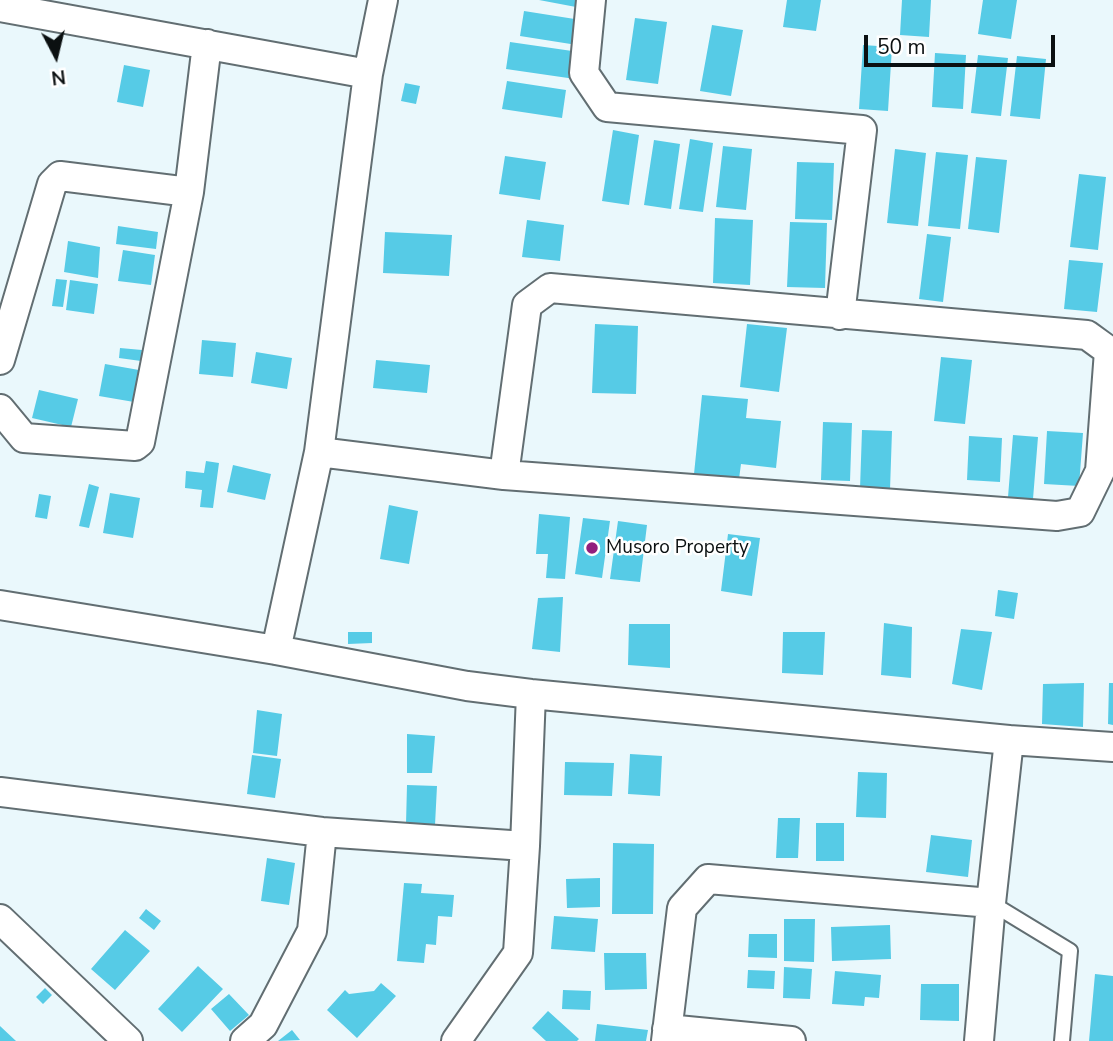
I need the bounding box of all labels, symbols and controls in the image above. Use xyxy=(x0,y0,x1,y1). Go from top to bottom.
north arrow xyxy=(21,21,91,91)
scale bar xyxy=(868,21,1059,65)
text: 50 m xyxy=(877,33,926,61)
text: N xyxy=(50,63,67,91)
place label: Musoro Property xyxy=(606,537,749,559)
marker: Musoro Property xyxy=(584,540,600,556)

